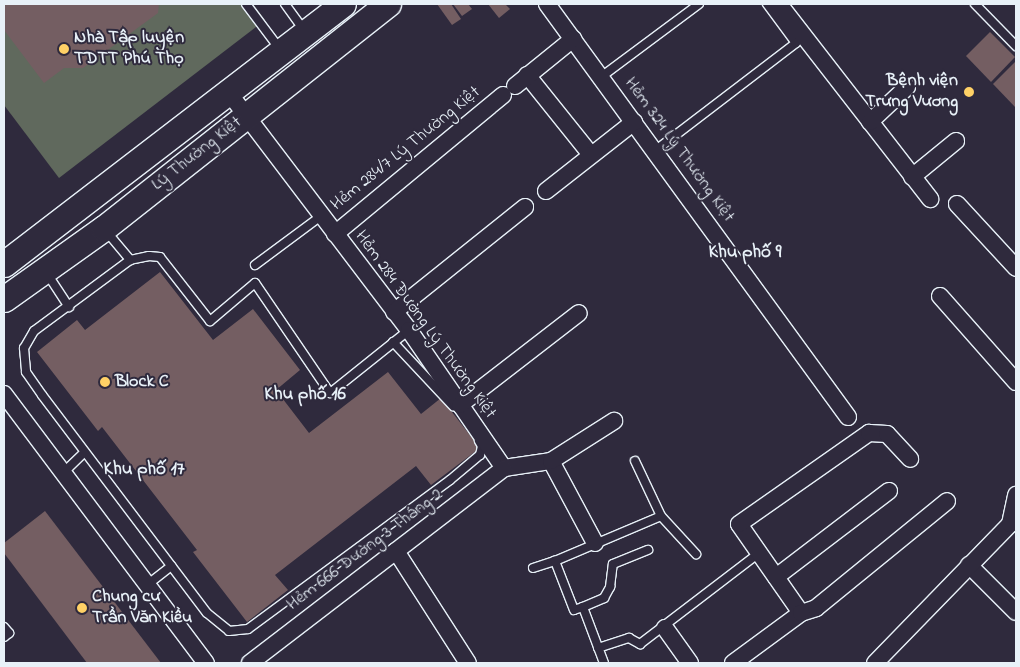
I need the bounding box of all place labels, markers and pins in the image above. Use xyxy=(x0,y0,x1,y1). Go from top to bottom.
place label: Nhà Tập luyện TDTT Phú Thọ xyxy=(74,28,184,70)
marker: Nhà Tập luyện TDTT Phú Thọ xyxy=(58,43,70,55)
place label: Bệnh viện Trưng Vương xyxy=(865,71,958,114)
marker: Bệnh viện Trưng Vương xyxy=(962,85,976,99)
place label: Block C xyxy=(115,371,169,393)
marker: Block C xyxy=(99,376,111,388)
place label: Chung cư Trần Văn Kiều xyxy=(92,587,192,630)
marker: Chung cư Trần Văn Kiều xyxy=(76,602,88,614)

